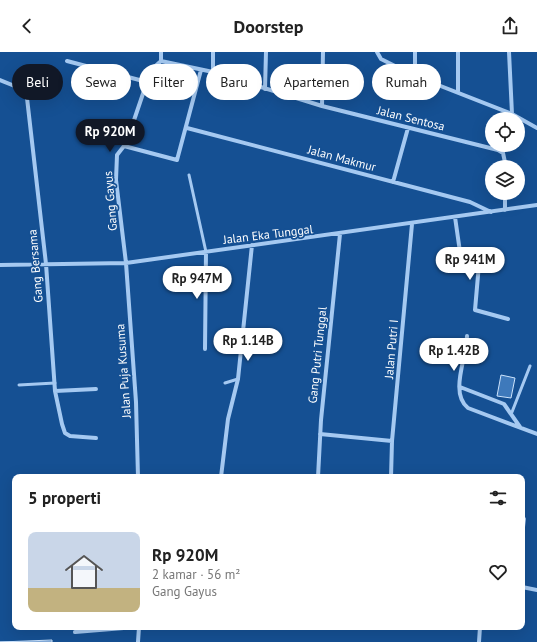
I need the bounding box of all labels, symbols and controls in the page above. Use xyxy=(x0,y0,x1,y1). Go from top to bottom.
icon: back xyxy=(16,15,38,37)
text: Doorstep xyxy=(234,15,303,38)
icon: share xyxy=(499,15,521,37)
chip: Beli xyxy=(12,64,63,100)
chip: Sewa xyxy=(71,64,131,100)
chip: Filter xyxy=(139,64,198,100)
chip: Baru xyxy=(206,64,262,100)
chip: Apartemen xyxy=(270,64,364,100)
chip: Rumah xyxy=(372,64,441,100)
street label: Jalan Sentosa xyxy=(375,102,446,134)
map controls xyxy=(485,112,525,200)
button: locate xyxy=(485,112,525,152)
pin: Rp 920M xyxy=(73,119,147,153)
text: Rp 920M xyxy=(85,123,135,140)
street label: Jalan Makmur xyxy=(305,141,378,174)
button: layers xyxy=(485,160,525,200)
street label: Gang Gayus xyxy=(100,170,120,232)
street label: Jalan Eka Tunggal xyxy=(221,221,314,247)
street label: Gang Bersama xyxy=(24,229,46,303)
pin: Rp 941M xyxy=(433,247,507,281)
text: Rp 941M xyxy=(445,251,495,268)
pin: Rp 947M xyxy=(160,266,234,300)
text: Rp 947M xyxy=(172,270,222,287)
street label: Gang Putri Tunggal xyxy=(304,305,330,404)
street label: Jalan Putri I xyxy=(381,319,401,380)
street label: Jalan Puja Kusuma xyxy=(112,323,134,420)
pin: Rp 1.14B xyxy=(207,328,289,362)
text: Rp 1.14B xyxy=(222,332,274,349)
pin: Rp 1.42B xyxy=(413,338,495,372)
text: Rp 1.42B xyxy=(428,342,480,359)
text: 5 properti xyxy=(28,487,101,509)
icon: filters xyxy=(487,487,509,509)
text: Rp 920M xyxy=(152,544,218,566)
icon: home xyxy=(60,548,108,596)
icon: heart xyxy=(487,561,509,583)
text: 2 kamar · 56 m² xyxy=(152,566,240,583)
text: Gang Gayus xyxy=(152,583,217,600)

